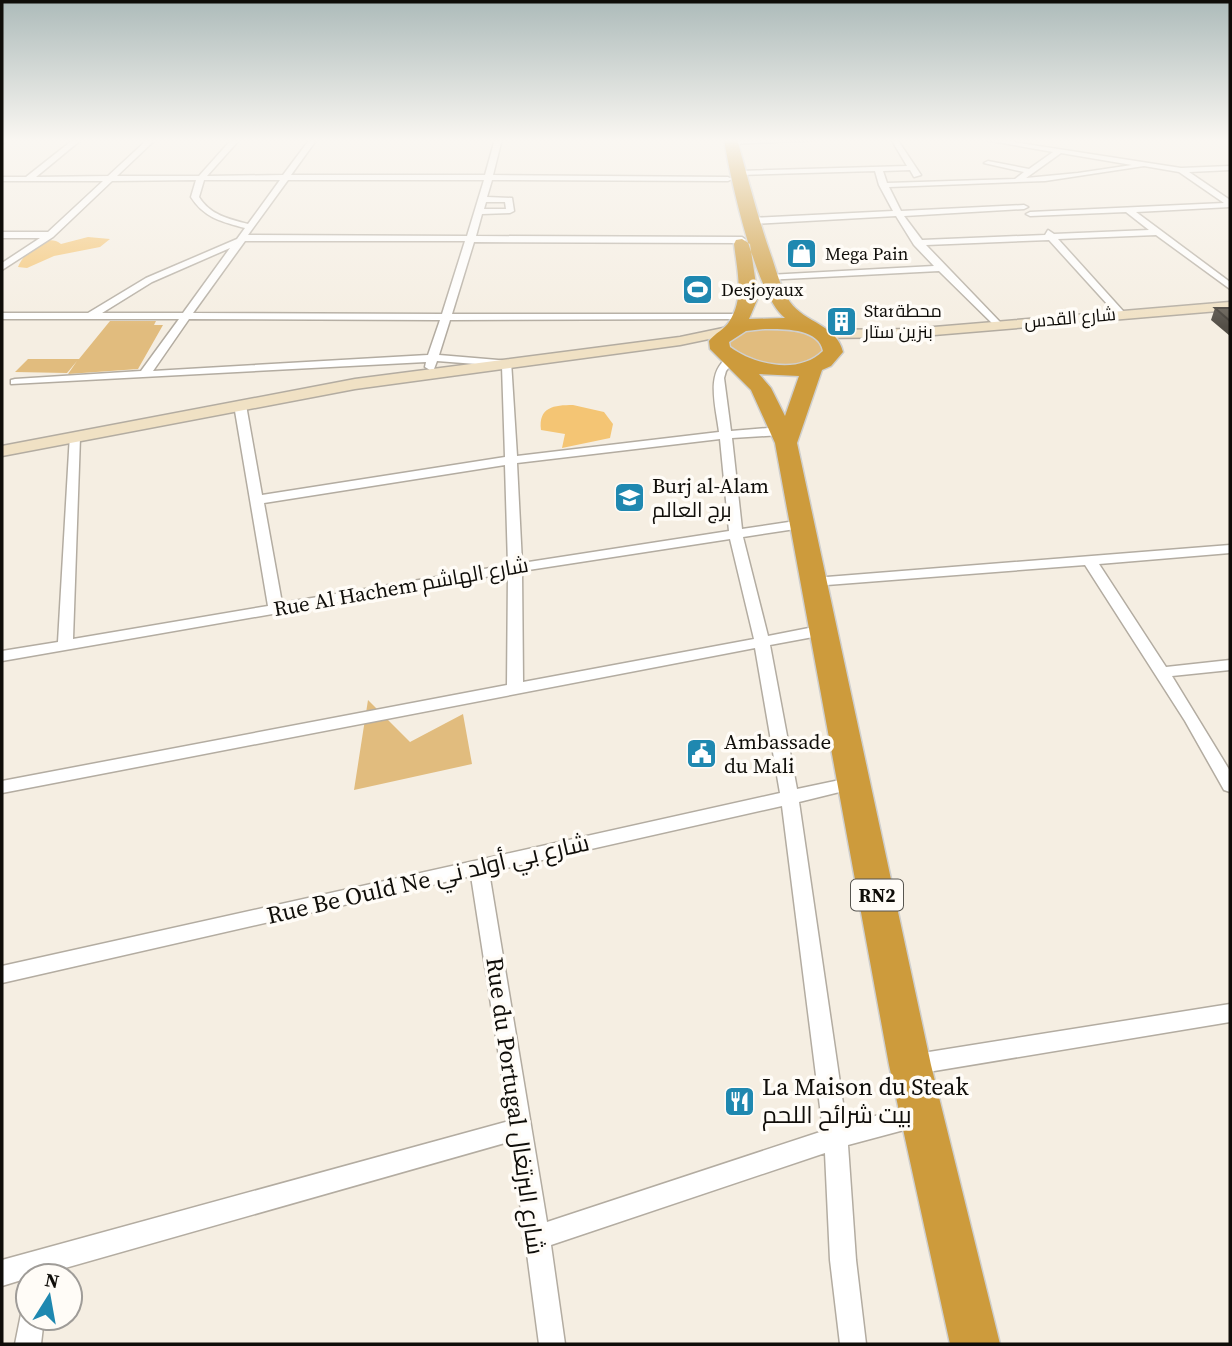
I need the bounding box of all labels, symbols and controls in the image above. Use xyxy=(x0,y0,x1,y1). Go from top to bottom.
shop icon: Mega Pain xyxy=(785,237,819,271)
place label: Mega Pain xyxy=(825,241,909,266)
sports icon: Desjoyaux xyxy=(681,273,715,307)
place label: Desjoyaux xyxy=(721,277,804,302)
place label: Starمحطة بنزين ستار xyxy=(863,298,942,344)
street label: شارع القدس xyxy=(1023,301,1117,334)
building icon: Starمحطة بنزين ستار xyxy=(824,304,858,338)
place label: Burj al-Alam برج العالم xyxy=(652,471,769,524)
school or university icon: Burj al-Alam برج العالم xyxy=(612,481,646,515)
street label: Rue Al Hachem شارع الهاشم xyxy=(271,550,531,623)
place label: Ambassade du Mali xyxy=(724,727,831,780)
public building icon: Ambassade du Mali xyxy=(684,737,718,771)
street label: Rue Be Ould Ne شارع بي أولد ني xyxy=(263,825,593,935)
road number: RN2 xyxy=(851,880,903,911)
street label: Rue du Portugal شارع البرتغال xyxy=(478,955,553,1257)
place label: La Maison du Steak بيت شرائح اللحم xyxy=(762,1070,969,1131)
restaurant icon: La Maison du Steak بيت شرائح اللحم xyxy=(722,1084,756,1118)
north arrow xyxy=(14,1262,84,1332)
text: N xyxy=(43,1266,62,1294)

